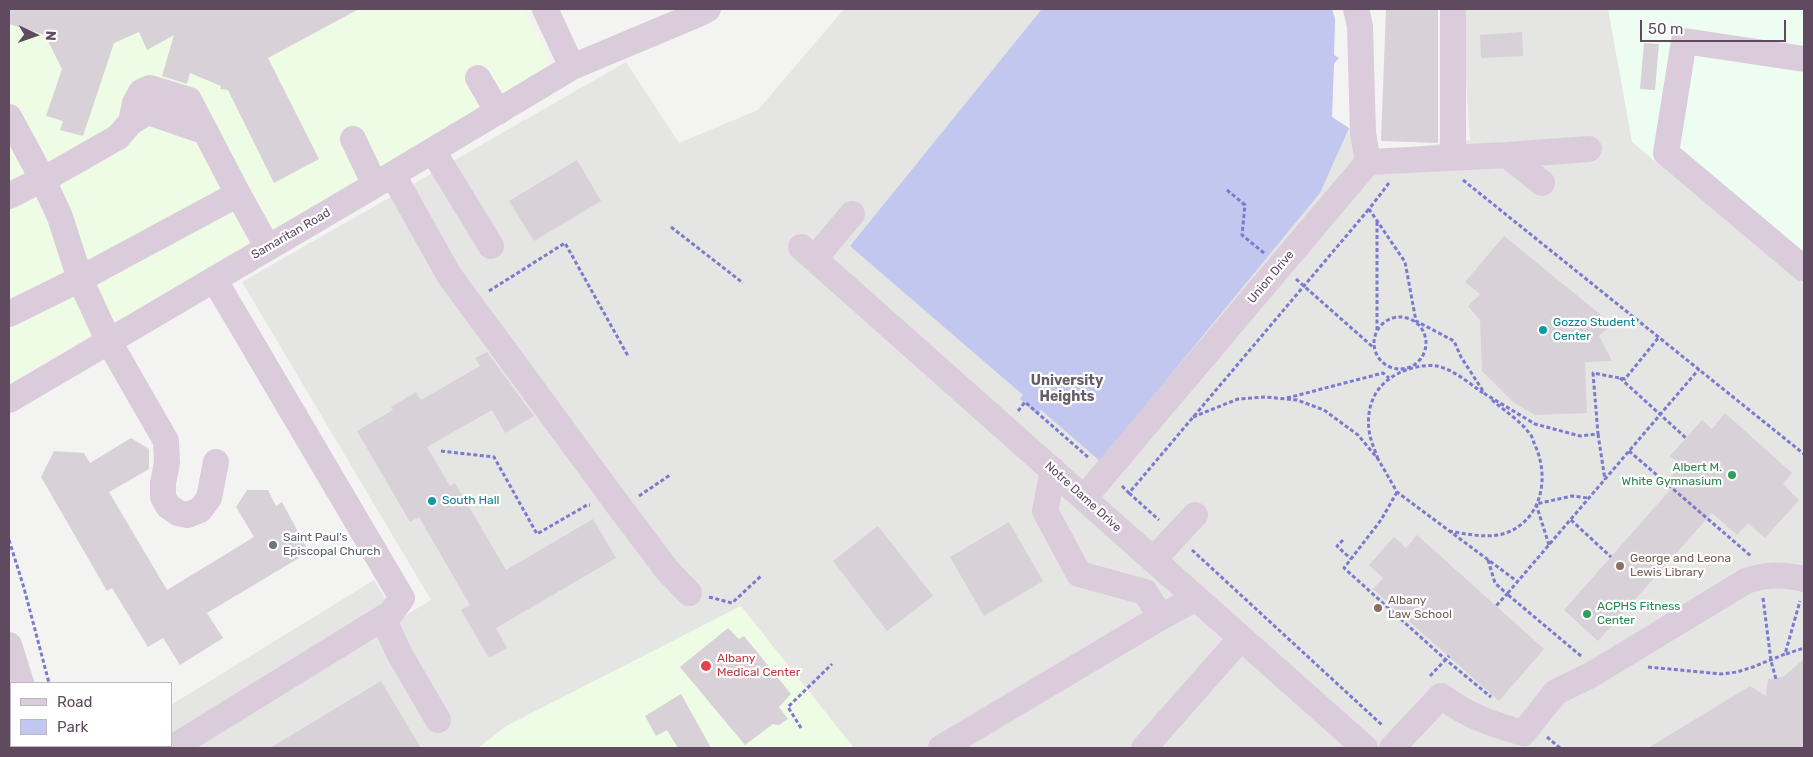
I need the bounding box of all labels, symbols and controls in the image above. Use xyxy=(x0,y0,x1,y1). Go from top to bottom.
north arrow xyxy=(10,10,60,60)
scale bar xyxy=(1643,10,1789,42)
text: 50 m xyxy=(1648,20,1683,38)
text: N xyxy=(42,30,59,41)
street label: Samaritan Road xyxy=(249,206,333,262)
street label: Union Drive xyxy=(1245,248,1297,306)
place label: Gozzo Student Center xyxy=(1553,316,1635,344)
marker: Gozzo Student Center xyxy=(1537,324,1549,336)
district label: University Heights xyxy=(1031,373,1103,406)
street label: Notre Dame Drive xyxy=(1042,459,1124,535)
place label: Albert M. White Gymnasium xyxy=(1622,461,1722,489)
marker: Albert M. White Gymnasium xyxy=(1726,469,1738,481)
place label: South Hall xyxy=(442,494,500,508)
marker: South Hall xyxy=(426,495,438,507)
place label: Saint Paul's Episcopal Church xyxy=(283,531,380,559)
marker: Saint Paul's Episcopal Church xyxy=(267,539,279,551)
place label: George and Leona Lewis Library xyxy=(1630,552,1731,580)
marker: George and Leona Lewis Library xyxy=(1614,560,1626,572)
place label: Albany Law School xyxy=(1388,594,1452,622)
place label: ACPHS Fitness Center xyxy=(1597,600,1680,628)
marker: Albany Law School xyxy=(1372,602,1384,614)
marker: ACPHS Fitness Center xyxy=(1581,608,1593,620)
place label: Albany Medical Center xyxy=(717,652,800,680)
marker: Albany Medical Center xyxy=(699,659,713,673)
legend xyxy=(10,682,172,747)
text: Road xyxy=(57,693,93,711)
text: Park xyxy=(57,718,88,736)

